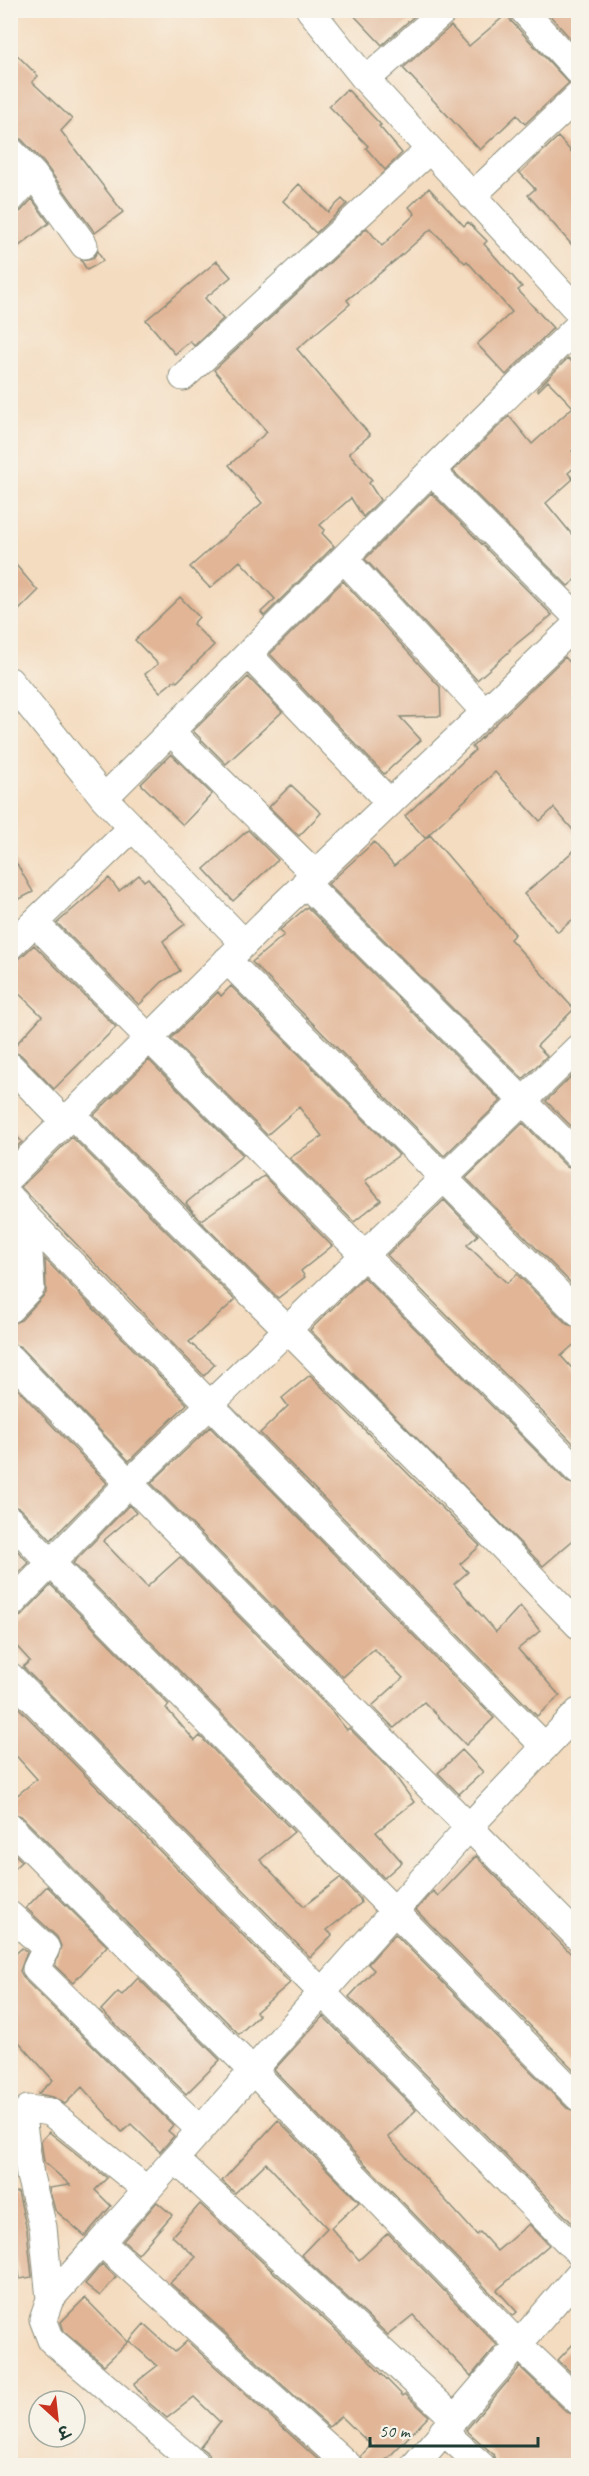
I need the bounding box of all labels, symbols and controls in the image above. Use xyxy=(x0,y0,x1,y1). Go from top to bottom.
north arrow xyxy=(27,2389,87,2449)
scale bar xyxy=(370,2410,538,2448)
text: उ xyxy=(53,2419,74,2443)
text: 50 m xyxy=(379,2420,412,2442)

